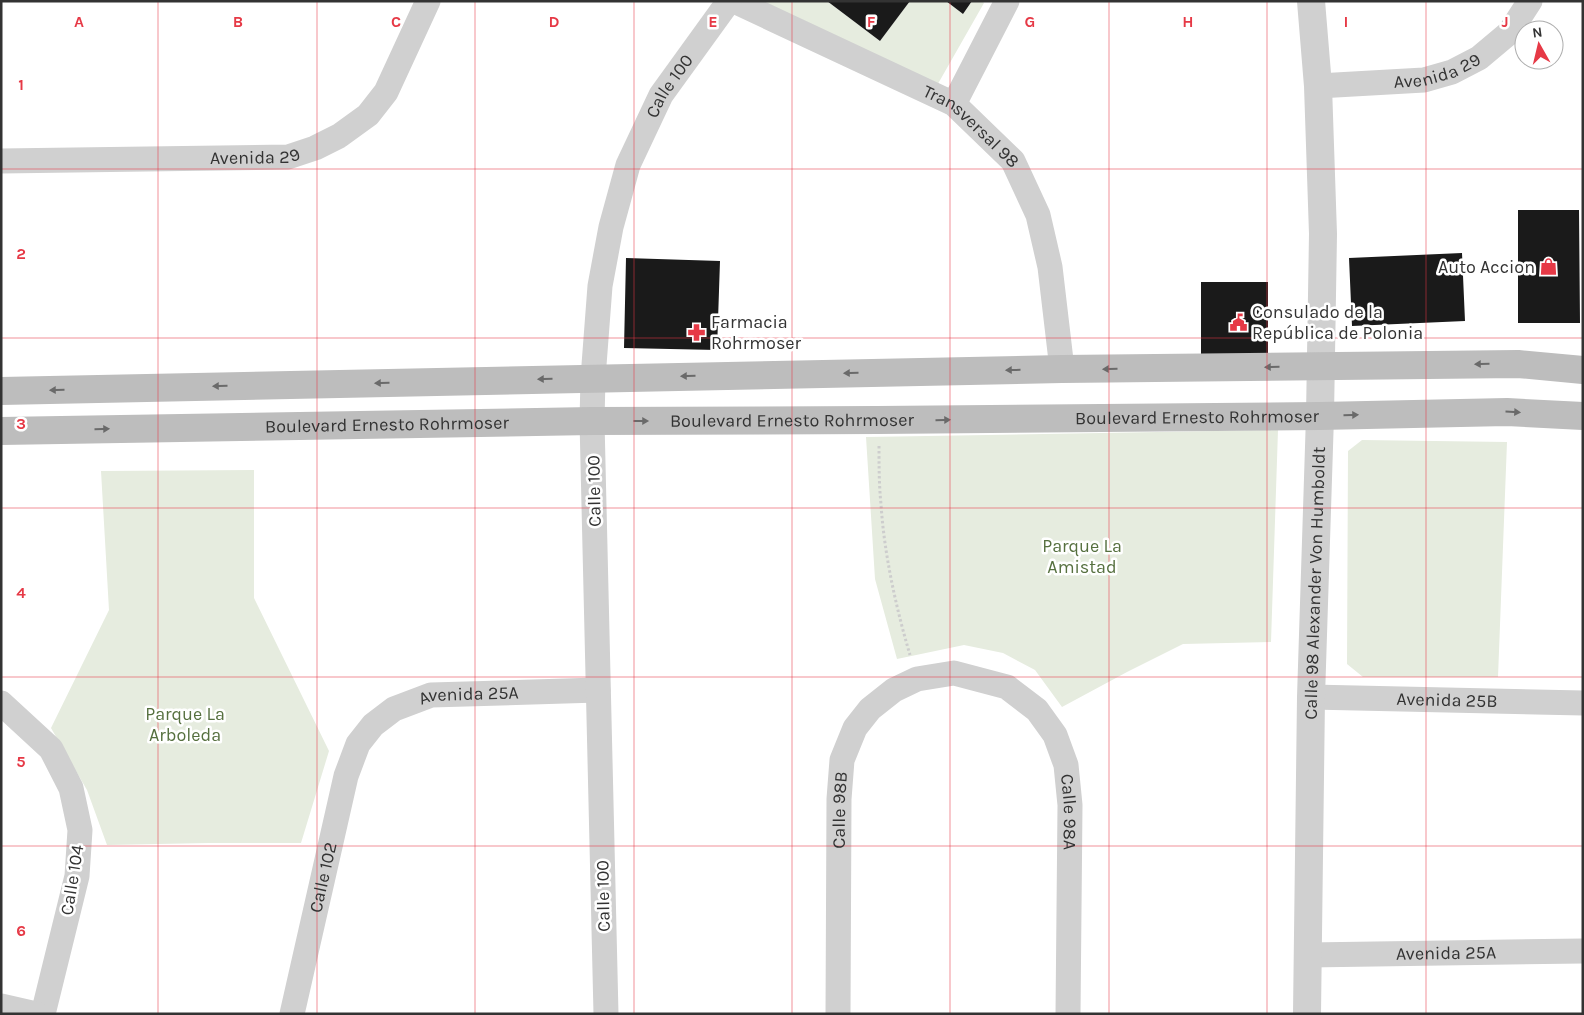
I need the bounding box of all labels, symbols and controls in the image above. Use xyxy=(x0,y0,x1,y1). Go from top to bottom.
text: A xyxy=(74,12,84,31)
text: B xyxy=(233,12,243,31)
text: C xyxy=(391,12,401,31)
text: D xyxy=(549,12,560,31)
text: E xyxy=(708,12,718,31)
text: F xyxy=(867,12,876,31)
text: G xyxy=(1025,12,1035,31)
text: H xyxy=(1182,12,1194,31)
text: I xyxy=(1344,12,1348,31)
text: J xyxy=(1501,12,1509,31)
north arrow xyxy=(1514,20,1564,70)
text: N xyxy=(1531,24,1543,42)
street label: Avenida 29 xyxy=(1393,48,1484,93)
street label: Calle 100 xyxy=(641,50,698,121)
text: 1 xyxy=(18,75,24,94)
street label: Transversal 98 xyxy=(920,80,1024,172)
street label: Avenida 29 xyxy=(210,143,303,169)
text: 2 xyxy=(16,244,26,263)
place label: Auto Accion xyxy=(1438,256,1535,278)
shop icon: Auto Accion xyxy=(1539,257,1559,277)
place label: Consulado de la República de Polonia xyxy=(1252,301,1423,344)
place label: Farmacia Rohrmoser xyxy=(711,311,802,354)
public building icon: Consulado de la República de Polonia xyxy=(1228,312,1248,332)
pharmacy icon: Farmacia Rohrmoser xyxy=(687,322,707,342)
one-way arrow xyxy=(1474,360,1490,368)
one-way arrow xyxy=(1264,363,1280,371)
one-way arrow xyxy=(1101,365,1117,373)
one-way arrow xyxy=(1005,367,1021,375)
one-way arrow xyxy=(842,370,858,378)
one-way arrow xyxy=(680,373,696,381)
one-way arrow xyxy=(536,376,552,384)
one-way arrow xyxy=(374,379,390,387)
one-way arrow xyxy=(211,383,227,391)
one-way arrow xyxy=(49,386,65,394)
street label: Boulevard Ernesto Rohrmoser xyxy=(1075,405,1319,429)
one-way arrow xyxy=(1506,408,1522,416)
street label: Boulevard Ernesto Rohrmoser xyxy=(670,409,914,432)
street label: Boulevard Ernesto Rohrmoser xyxy=(265,411,510,438)
one-way arrow xyxy=(1343,411,1359,419)
text: 3 xyxy=(16,414,26,433)
one-way arrow xyxy=(936,415,952,423)
one-way arrow xyxy=(633,417,649,425)
one-way arrow xyxy=(95,425,111,433)
street label: Calle 98 Alexander Von Humboldt xyxy=(1300,446,1330,720)
street label: Calle 100 xyxy=(582,455,606,527)
park label: Parque La Amistad xyxy=(1042,535,1122,578)
text: 4 xyxy=(16,583,26,602)
street label: Avenida 25A xyxy=(415,681,519,710)
street label: Avenida 25B xyxy=(1396,688,1498,712)
park label: Parque La Arboleda xyxy=(145,703,225,746)
text: 5 xyxy=(16,752,26,771)
street label: Calle 98B xyxy=(828,771,852,849)
street label: Calle 98A xyxy=(1056,773,1081,850)
street label: Calle 102 xyxy=(304,840,342,915)
street label: Calle 104 xyxy=(56,843,88,917)
street label: Calle 100 xyxy=(591,860,615,932)
text: 6 xyxy=(16,921,26,940)
street label: Avenida 25A xyxy=(1396,941,1496,965)

